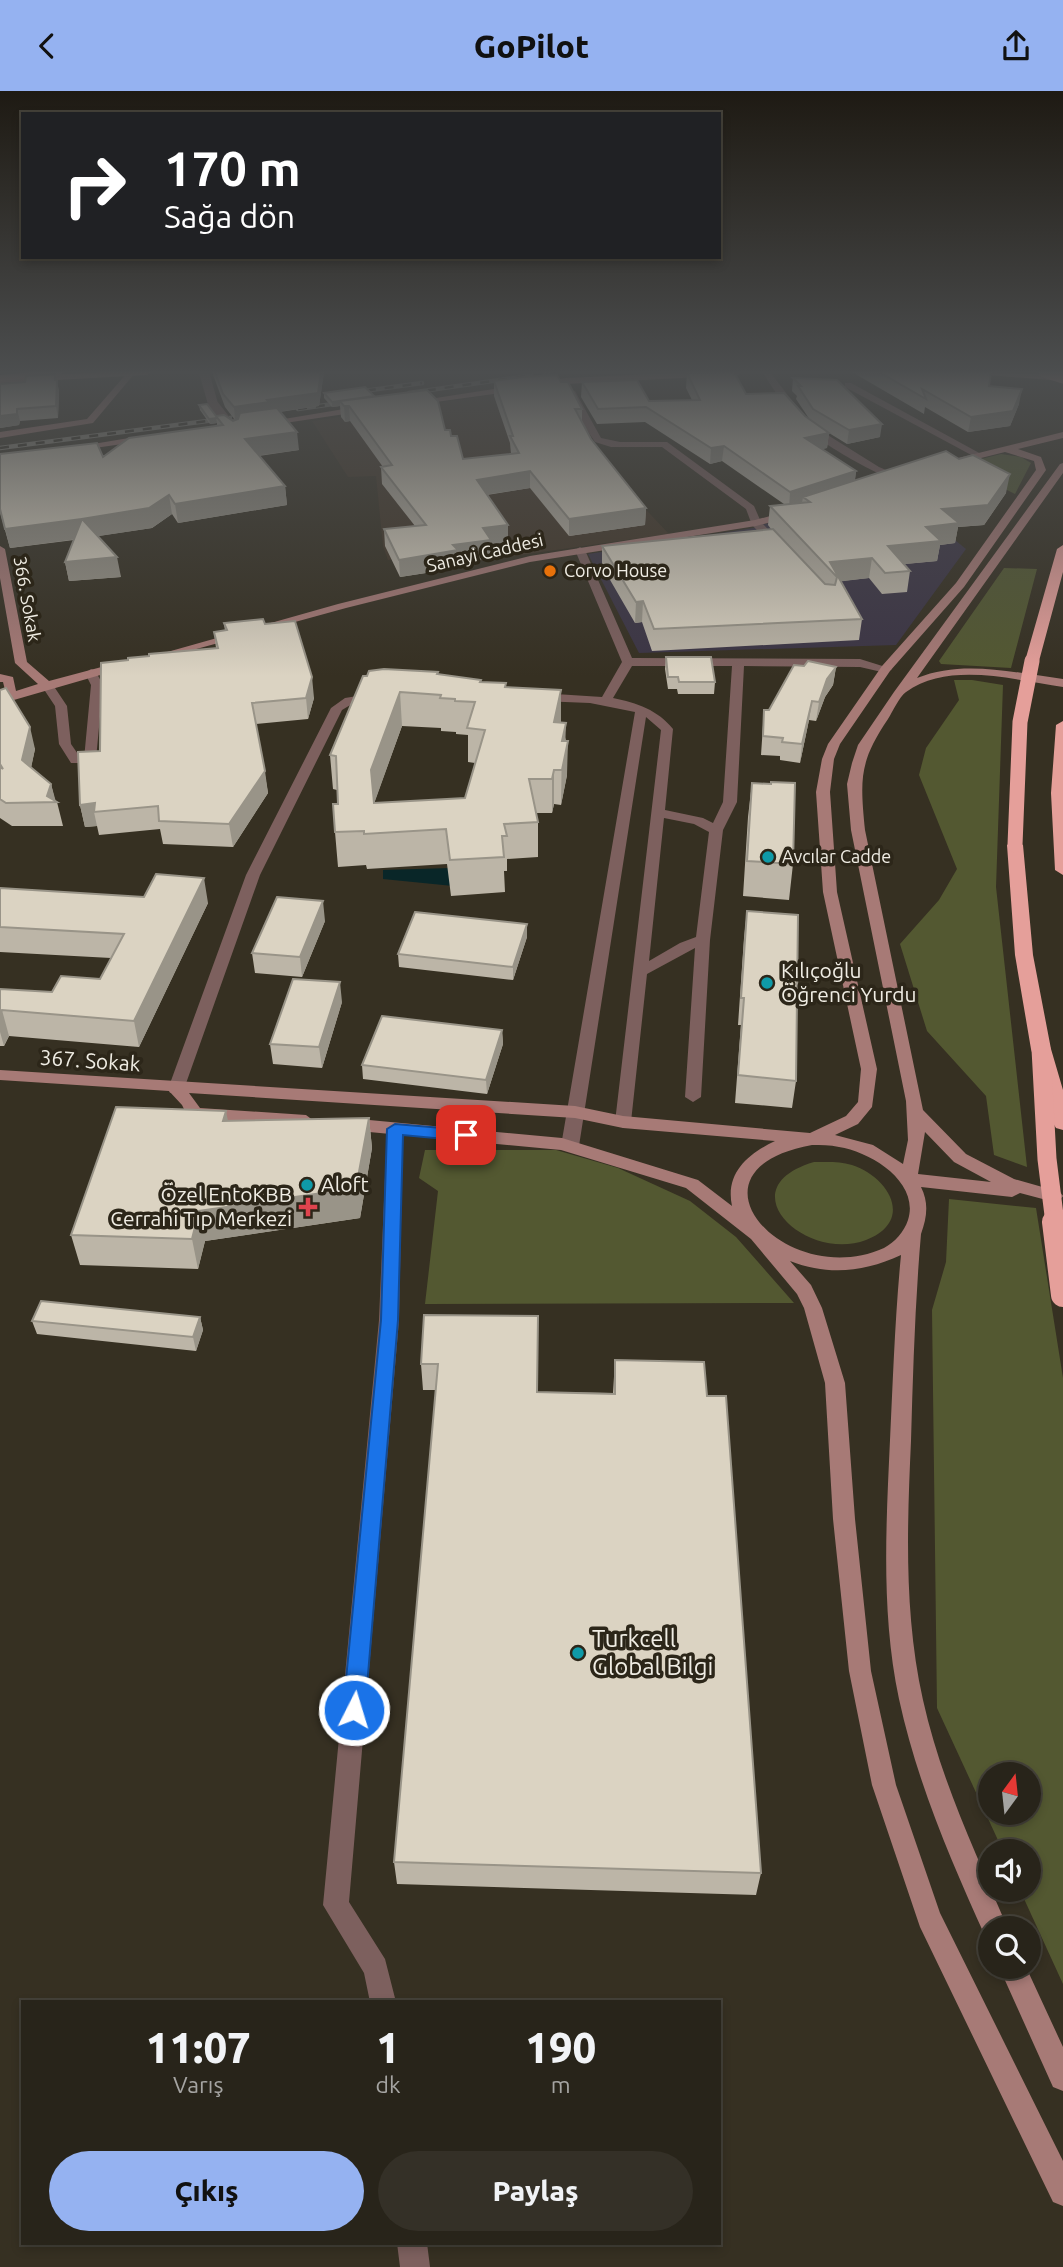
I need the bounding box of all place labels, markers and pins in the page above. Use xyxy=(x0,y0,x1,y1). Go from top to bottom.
place label: Corvo House xyxy=(564,560,667,580)
marker: Corvo House xyxy=(542,563,558,579)
place label: Avcılar Cadde xyxy=(782,846,891,866)
marker: Avcılar Cadde xyxy=(760,849,776,865)
place label: Kılıçoğlu Öğrenci Yurdu xyxy=(781,958,916,1006)
marker: Kılıçoğlu Öğrenci Yurdu xyxy=(759,975,775,991)
pin xyxy=(436,1105,496,1165)
place label: Aloft xyxy=(321,1172,369,1196)
marker: Aloft xyxy=(299,1177,315,1193)
place label: Özel EntoKBB Cerrahi Tıp Merkezi xyxy=(110,1182,292,1230)
marker: Özel EntoKBB Cerrahi Tıp Merkezi xyxy=(298,1197,318,1217)
place label: Turkcell Global Bilgi xyxy=(592,1625,713,1680)
marker: Turkcell Global Bilgi xyxy=(570,1645,586,1661)

